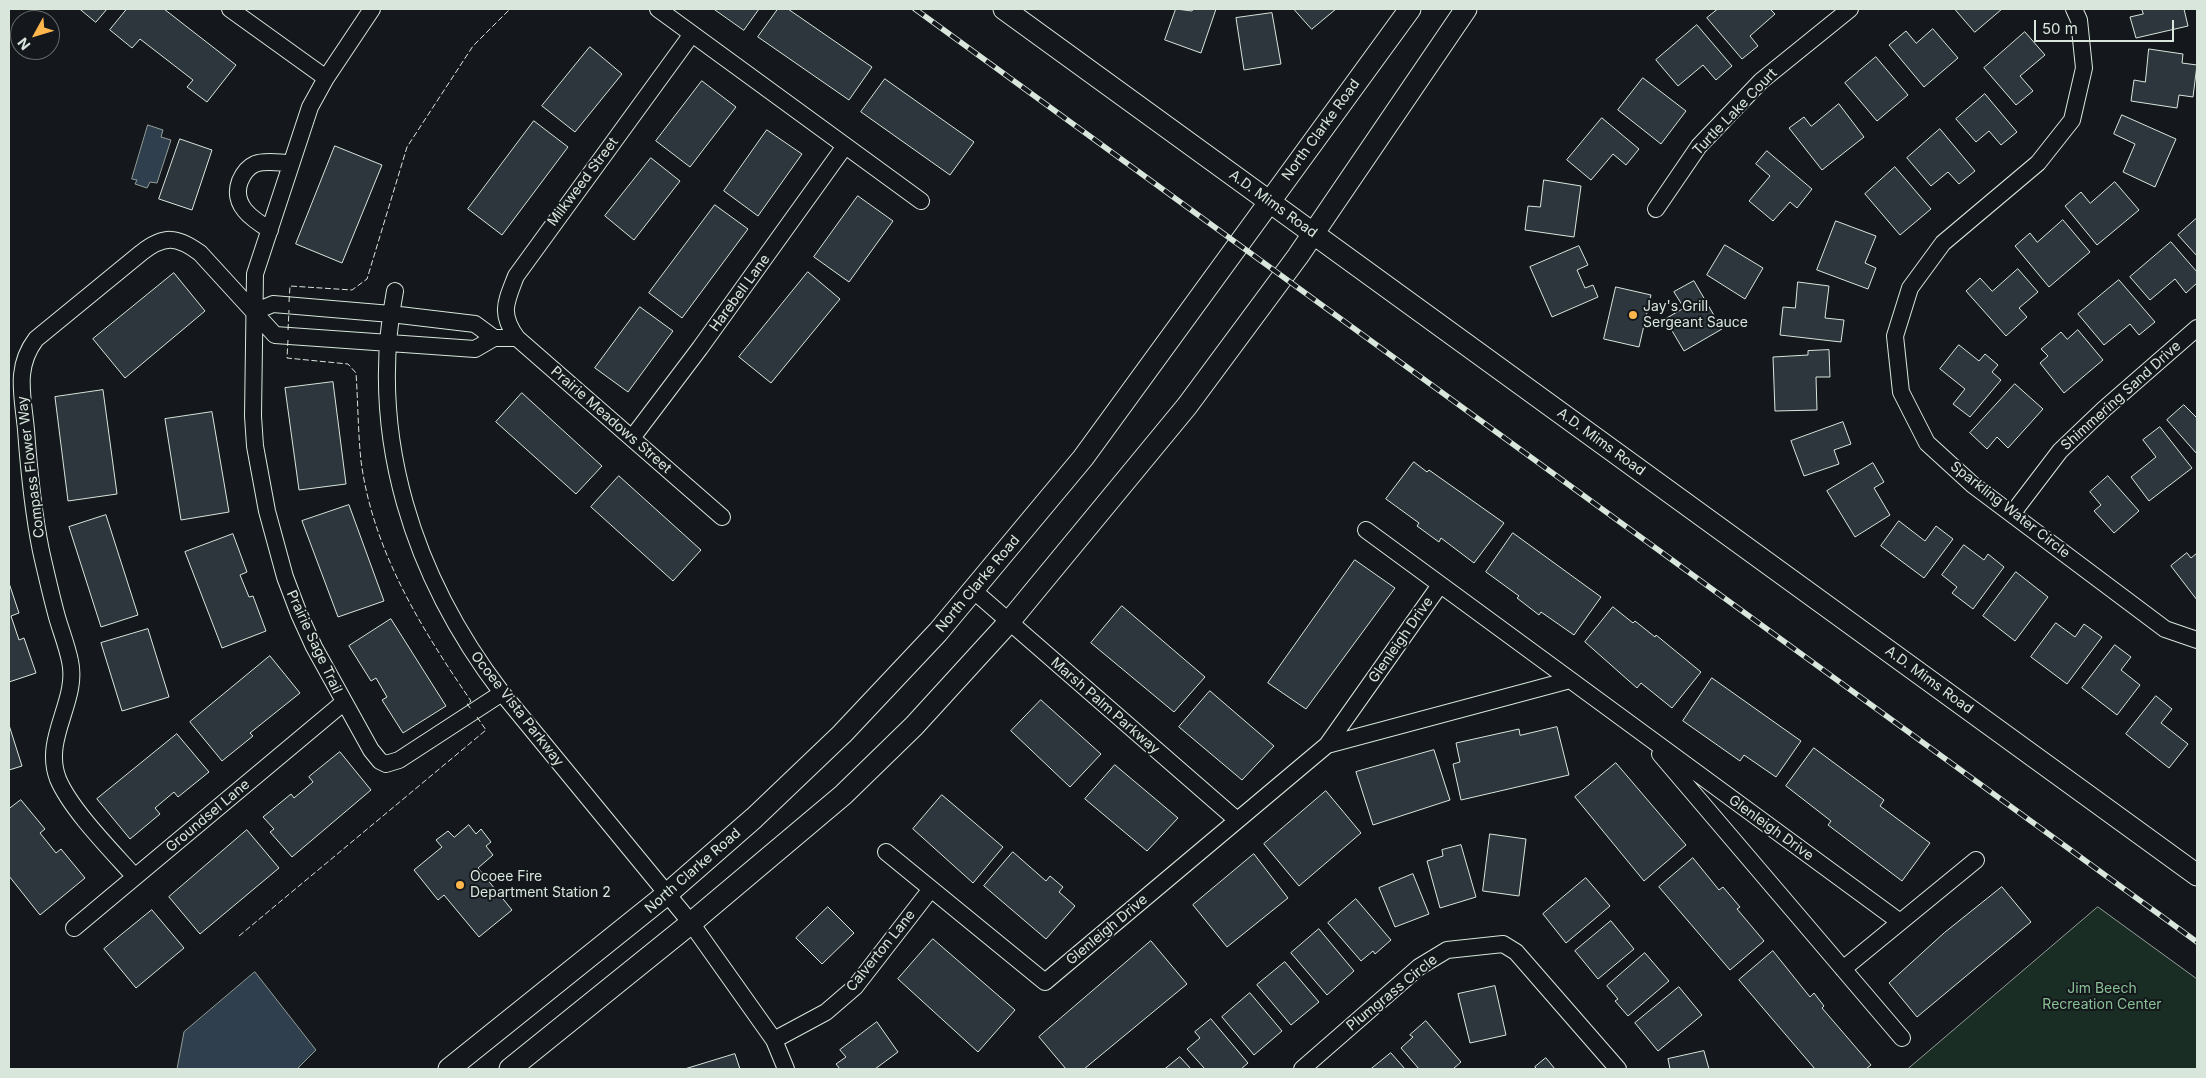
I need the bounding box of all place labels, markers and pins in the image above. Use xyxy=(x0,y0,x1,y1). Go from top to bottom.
place label: Jay's Grill Sergeant Sauce xyxy=(1643,299,1748,332)
marker: Jay's Grill Sergeant Sauce xyxy=(1627,309,1639,321)
place label: Ocoee Fire Department Station 2 xyxy=(470,869,611,902)
marker: Ocoee Fire Department Station 2 xyxy=(454,879,466,891)

